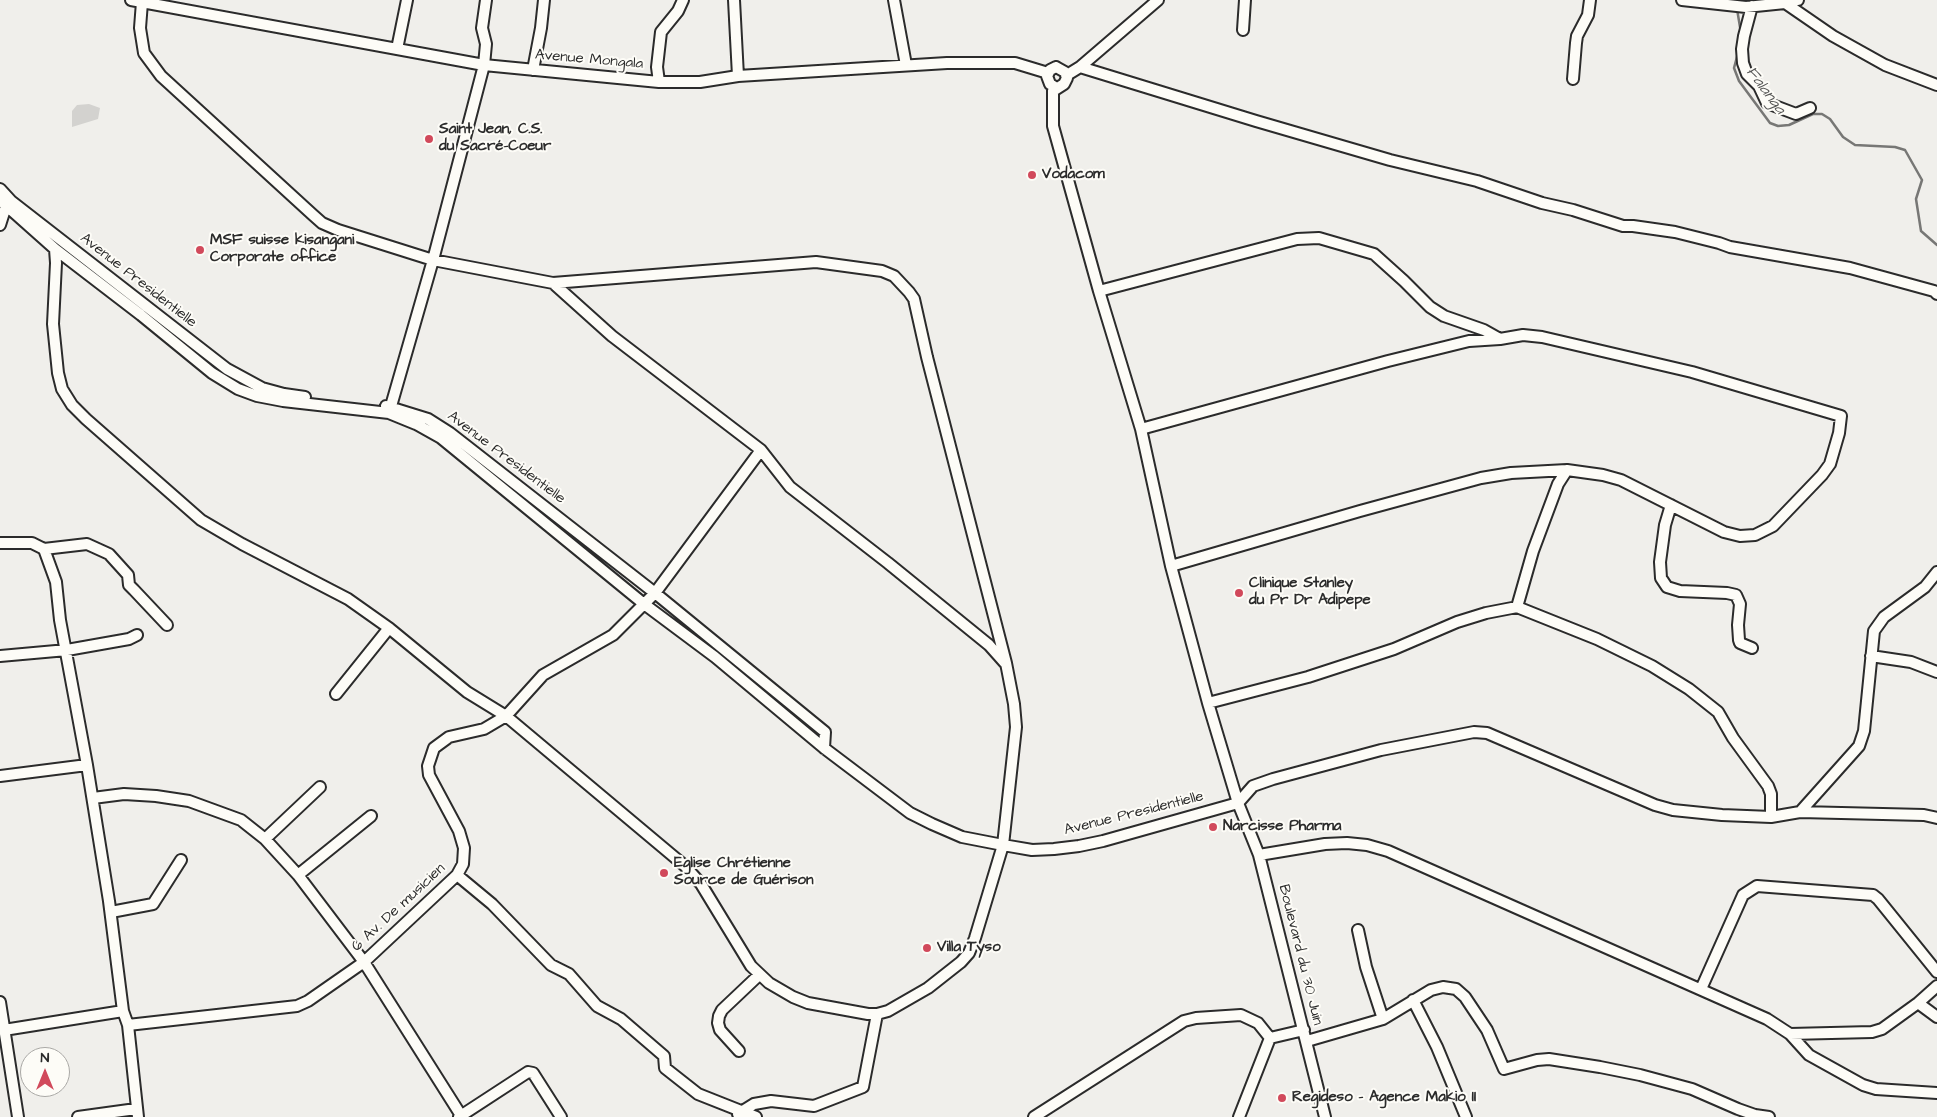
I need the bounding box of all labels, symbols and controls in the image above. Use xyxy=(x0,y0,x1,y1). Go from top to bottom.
street label: Avenue Mongala xyxy=(534,46,644,74)
water label: Falanga xyxy=(1741,64,1789,118)
place label: Saint Jean, C.S. du Sacré-Coeur xyxy=(439,121,551,156)
marker: Saint Jean, C.S. du Sacré-Coeur xyxy=(423,133,435,145)
place label: Vodacom xyxy=(1042,166,1105,184)
marker: Vodacom xyxy=(1026,169,1038,181)
street label: Avenue Presidentielle xyxy=(76,230,200,332)
place label: MSF suisse kisangani Corporate office xyxy=(210,232,354,267)
marker: MSF suisse kisangani Corporate office xyxy=(194,244,206,256)
street label: Avenue Presidentielle xyxy=(443,408,569,508)
place label: Clinique Stanley du Pr Dr Adipepe xyxy=(1249,575,1371,610)
marker: Clinique Stanley du Pr Dr Adipepe xyxy=(1233,587,1245,599)
street label: Avenue Presidentielle xyxy=(1062,788,1206,840)
place label: Narcisse Pharma xyxy=(1223,818,1341,836)
marker: Narcisse Pharma xyxy=(1207,821,1219,833)
place label: Eglise Chrétienne Source de Guérison xyxy=(674,855,814,890)
street label: 6 Av. De musicien xyxy=(349,860,449,956)
marker: Eglise Chrétienne Source de Guérison xyxy=(658,867,670,879)
street label: Boulevard du 30 Juin xyxy=(1274,883,1326,1027)
place label: Villa Tyso xyxy=(937,939,1001,957)
marker: Villa Tyso xyxy=(921,942,933,954)
north arrow xyxy=(20,1047,70,1097)
text: N xyxy=(41,1048,49,1068)
place label: Regideso - Agence Makio II xyxy=(1292,1089,1476,1107)
marker: Regideso - Agence Makio II xyxy=(1276,1092,1288,1104)

